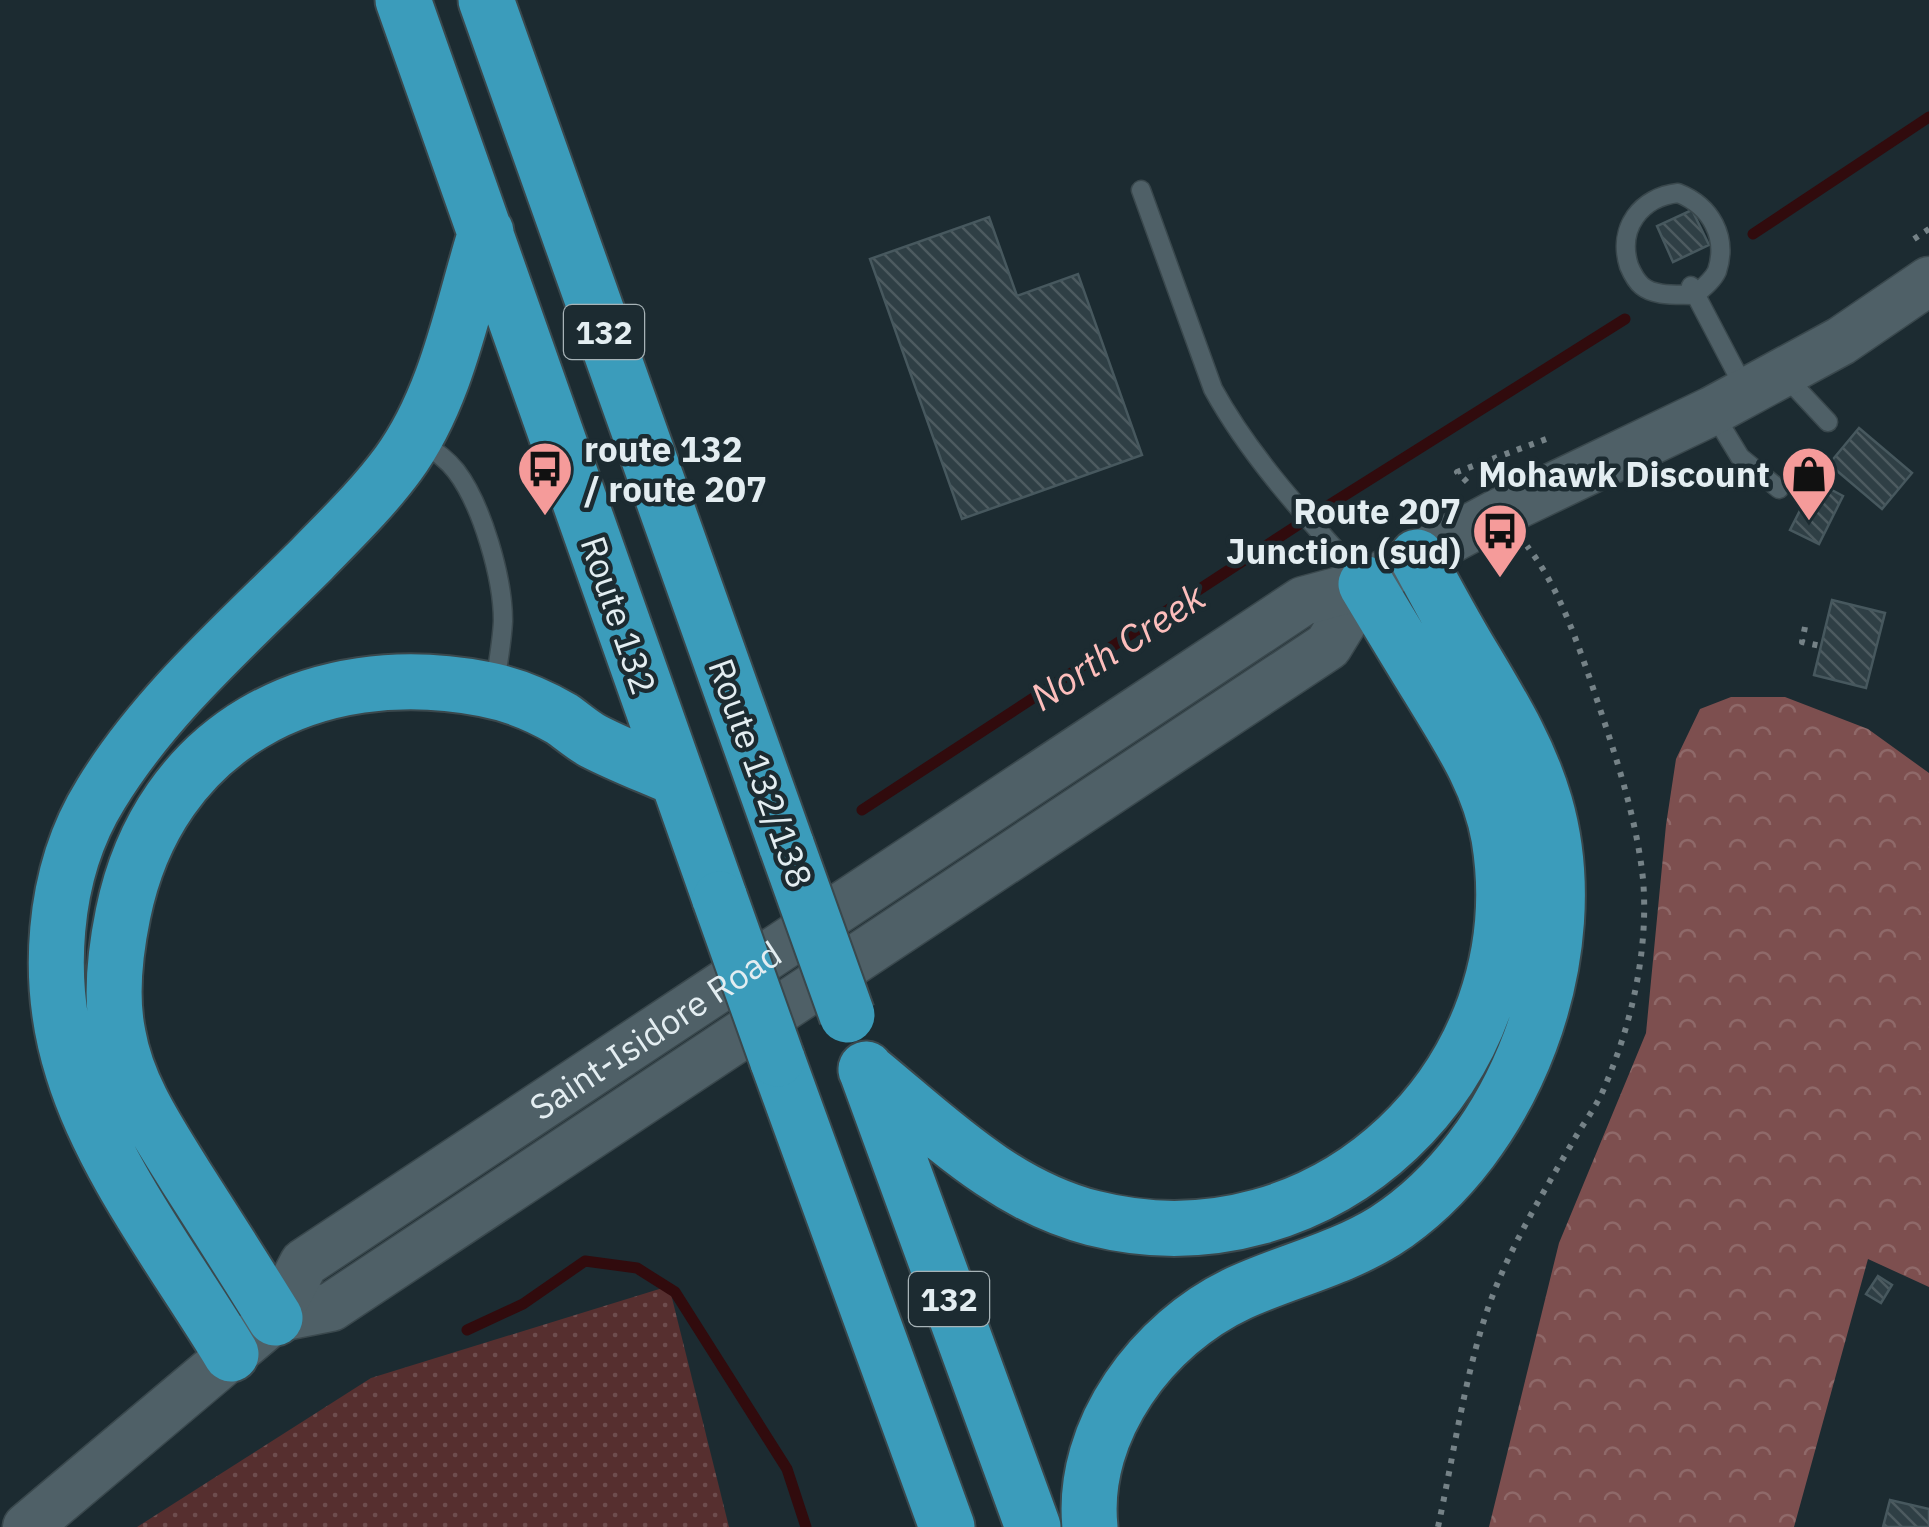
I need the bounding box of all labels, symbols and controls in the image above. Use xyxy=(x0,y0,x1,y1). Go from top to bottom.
road number: 132 xyxy=(564,305,644,359)
place label: route 132 / route 207 xyxy=(584,426,767,512)
bus stop icon: route 132 / route 207 xyxy=(515,439,575,518)
shop icon: Mohawk Discount xyxy=(1779,444,1839,523)
place label: Mohawk Discount xyxy=(1478,451,1770,497)
place label: Route 207 Junction (sud) xyxy=(1226,488,1461,574)
bus stop icon: Route 207 Junction (sud) xyxy=(1470,501,1530,580)
street label: Route 132 xyxy=(571,530,667,700)
water label: North Creek xyxy=(1020,571,1215,721)
street label: Route 132/138 xyxy=(698,652,824,894)
street label: Saint-Isidore Road xyxy=(521,930,790,1130)
road number: 132 xyxy=(909,1272,989,1326)

